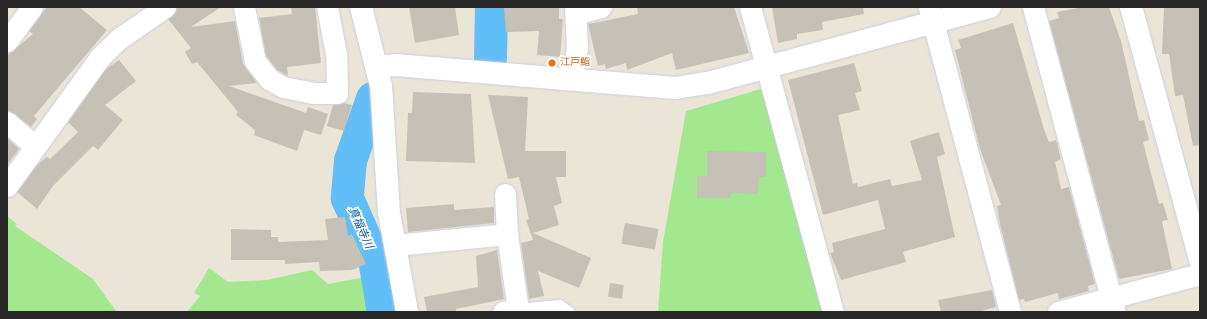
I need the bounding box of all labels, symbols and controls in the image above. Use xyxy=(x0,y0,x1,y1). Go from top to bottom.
place label: 江戸鮨 xyxy=(560,57,590,69)
marker: 江戸鮨 xyxy=(547,58,557,68)
water label: 真福寺川 xyxy=(345,205,375,251)

